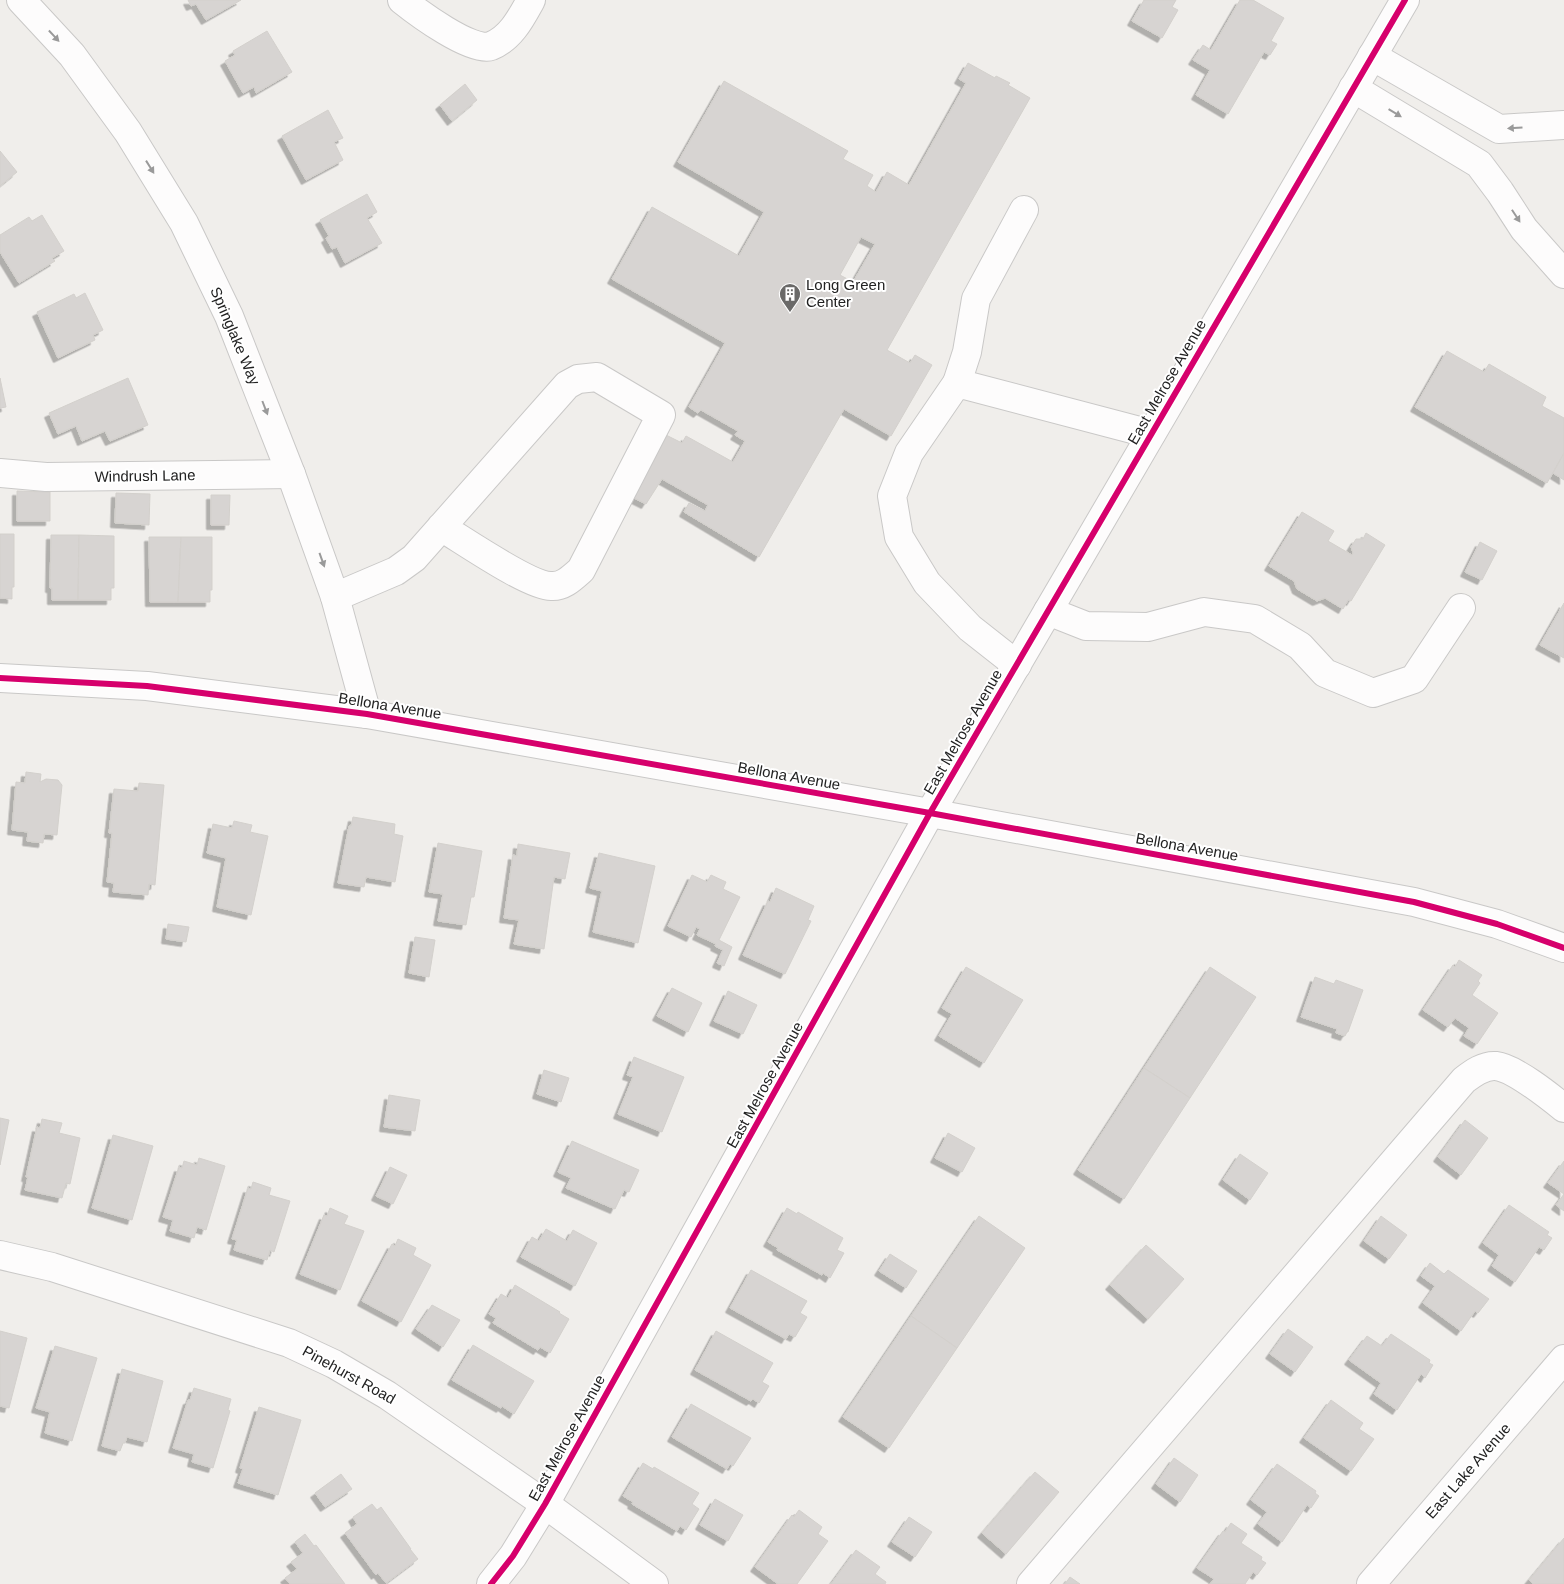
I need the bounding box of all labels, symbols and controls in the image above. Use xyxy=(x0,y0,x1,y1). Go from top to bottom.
one-way arrow xyxy=(48,29,60,41)
one-way arrow xyxy=(1389,109,1402,118)
one-way arrow xyxy=(1507,125,1523,133)
one-way arrow xyxy=(145,161,154,174)
one-way arrow xyxy=(1511,210,1521,223)
place label: Long Green Center xyxy=(806,276,885,310)
building icon: Long Green Center xyxy=(778,282,802,313)
street label: Springlake Way xyxy=(207,284,264,388)
street label: East Melrose Avenue xyxy=(1124,316,1209,447)
one-way arrow xyxy=(261,401,269,416)
street label: Windrush Lane xyxy=(94,466,196,485)
one-way arrow xyxy=(318,553,326,568)
street label: East Melrose Avenue xyxy=(920,666,1005,797)
street label: Bellona Avenue xyxy=(337,689,443,722)
street label: Bellona Avenue xyxy=(736,758,842,793)
street label: Bellona Avenue xyxy=(1134,829,1240,864)
street label: East Melrose Avenue xyxy=(723,1019,806,1151)
street label: Pinehurst Road xyxy=(300,1342,399,1407)
street label: East Melrose Avenue xyxy=(525,1372,608,1504)
street label: East Lake Avenue xyxy=(1422,1420,1514,1522)

